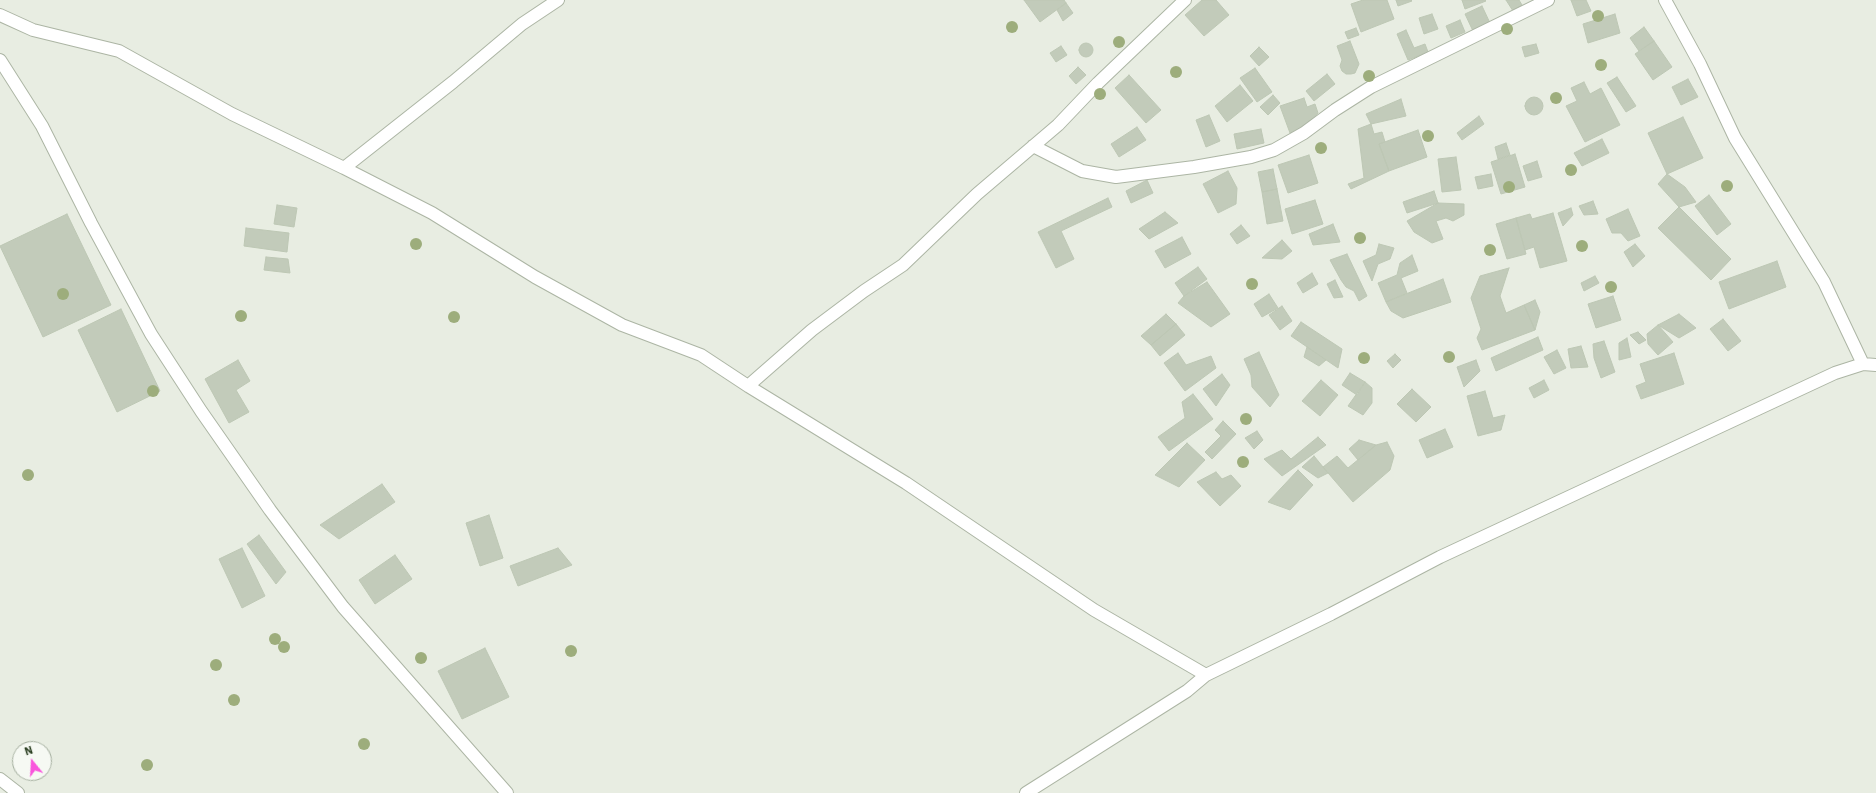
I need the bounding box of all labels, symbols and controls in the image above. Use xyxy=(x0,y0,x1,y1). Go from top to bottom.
north arrow xyxy=(12,741,52,781)
text: N xyxy=(23,743,35,758)

